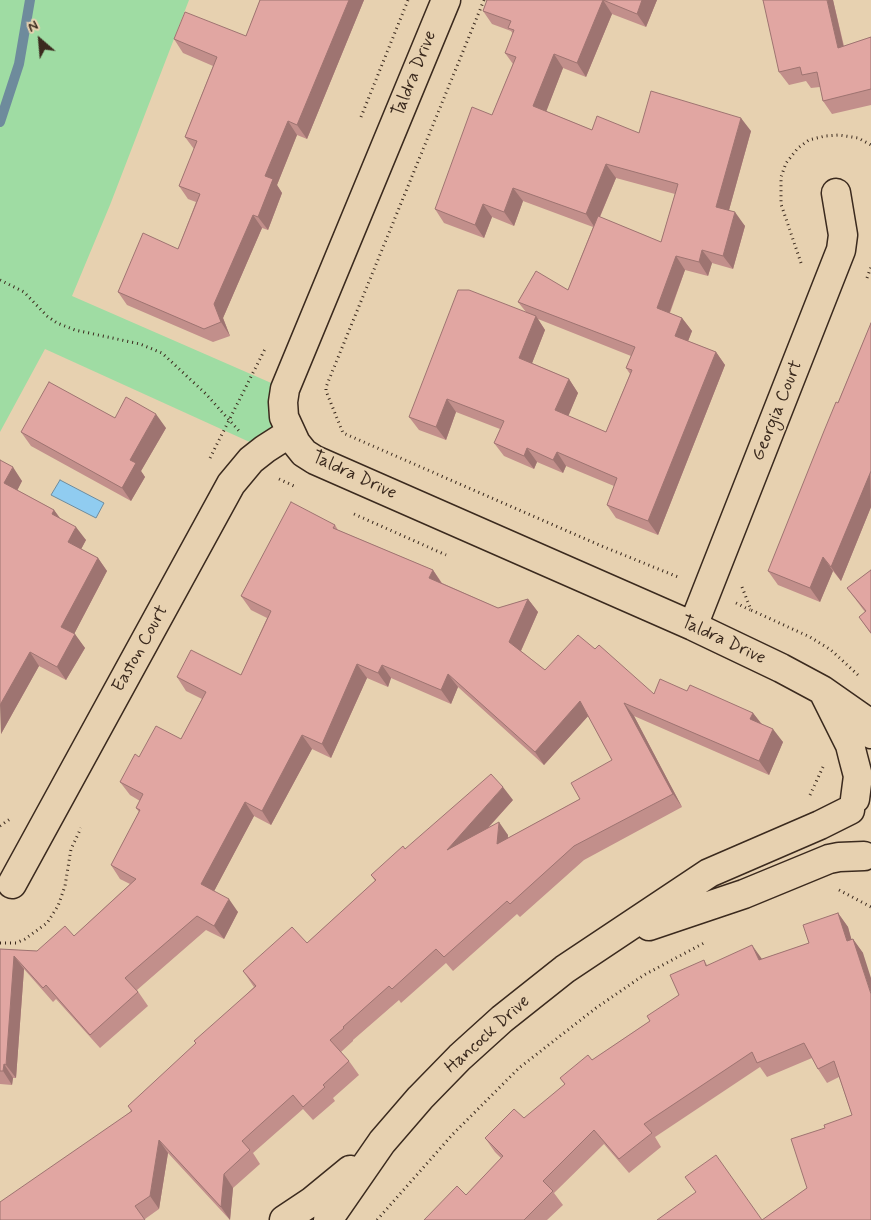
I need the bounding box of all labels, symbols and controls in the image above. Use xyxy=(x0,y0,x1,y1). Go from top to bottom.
north arrow xyxy=(15,15,65,65)
text: N xyxy=(25,17,41,37)
street label: Taldra Drive xyxy=(388,28,442,120)
street label: Georgia Court xyxy=(748,358,808,464)
street label: Taldra Drive xyxy=(308,447,400,505)
street label: Easton Court xyxy=(108,602,174,696)
street label: Taldra Drive xyxy=(677,612,769,670)
street label: Hancock Drive xyxy=(441,991,535,1079)

